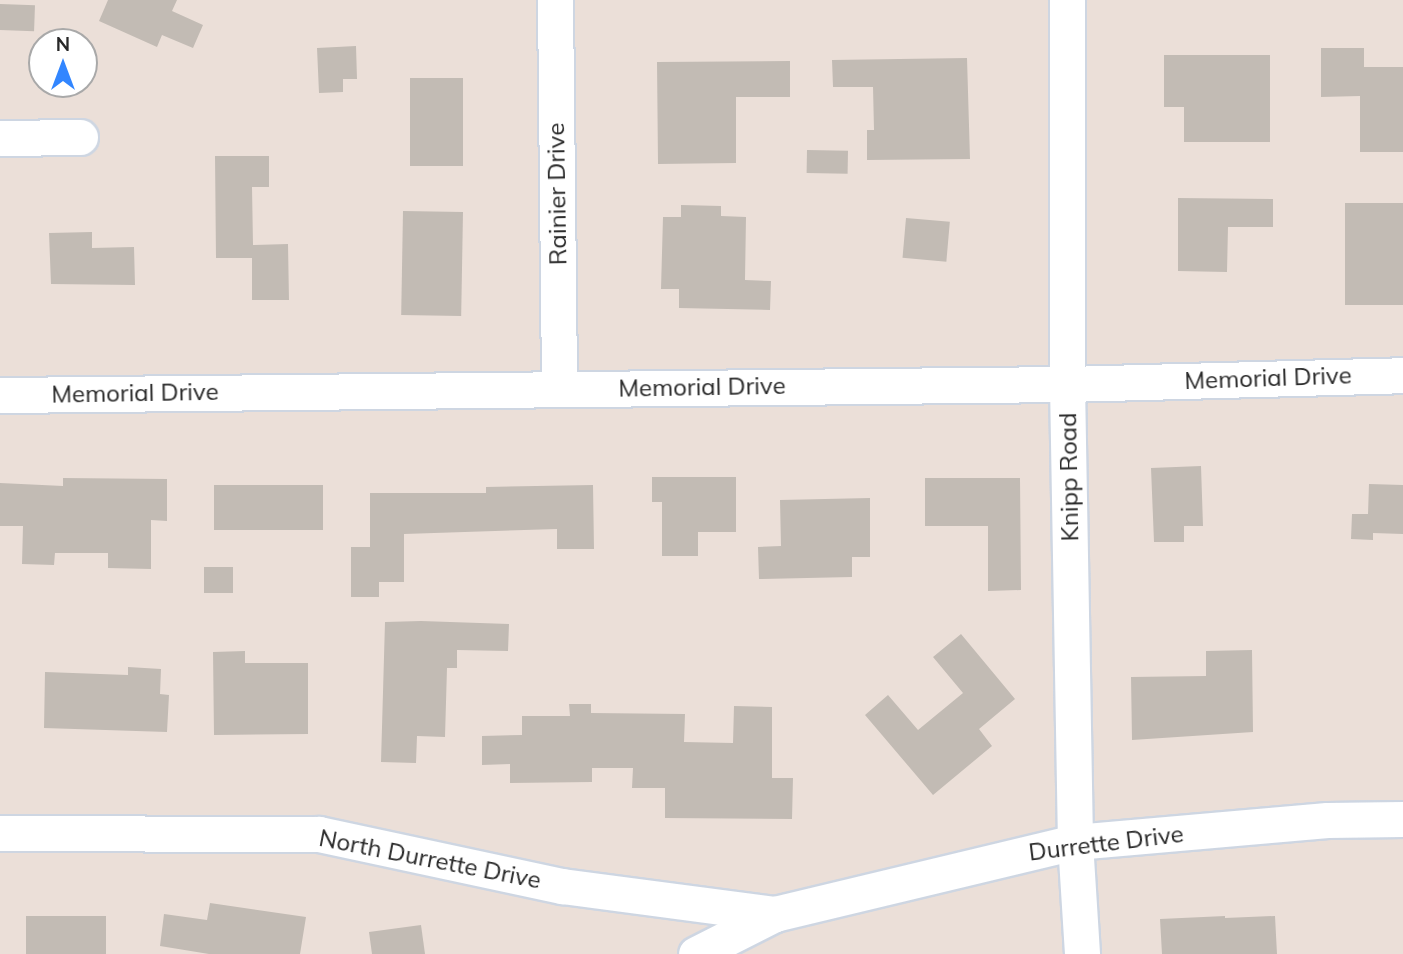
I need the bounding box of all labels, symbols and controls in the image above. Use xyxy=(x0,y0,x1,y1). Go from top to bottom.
north arrow xyxy=(28,28,98,98)
text: N xyxy=(56,32,70,56)
street label: Rainier Drive xyxy=(541,123,573,265)
street label: Memorial Drive xyxy=(1184,361,1352,395)
street label: Memorial Drive xyxy=(618,371,786,403)
street label: Memorial Drive xyxy=(51,377,219,409)
street label: Knipp Road xyxy=(1053,412,1085,542)
street label: Durrette Drive xyxy=(1027,819,1185,867)
street label: North Durrette Drive xyxy=(317,823,543,895)

